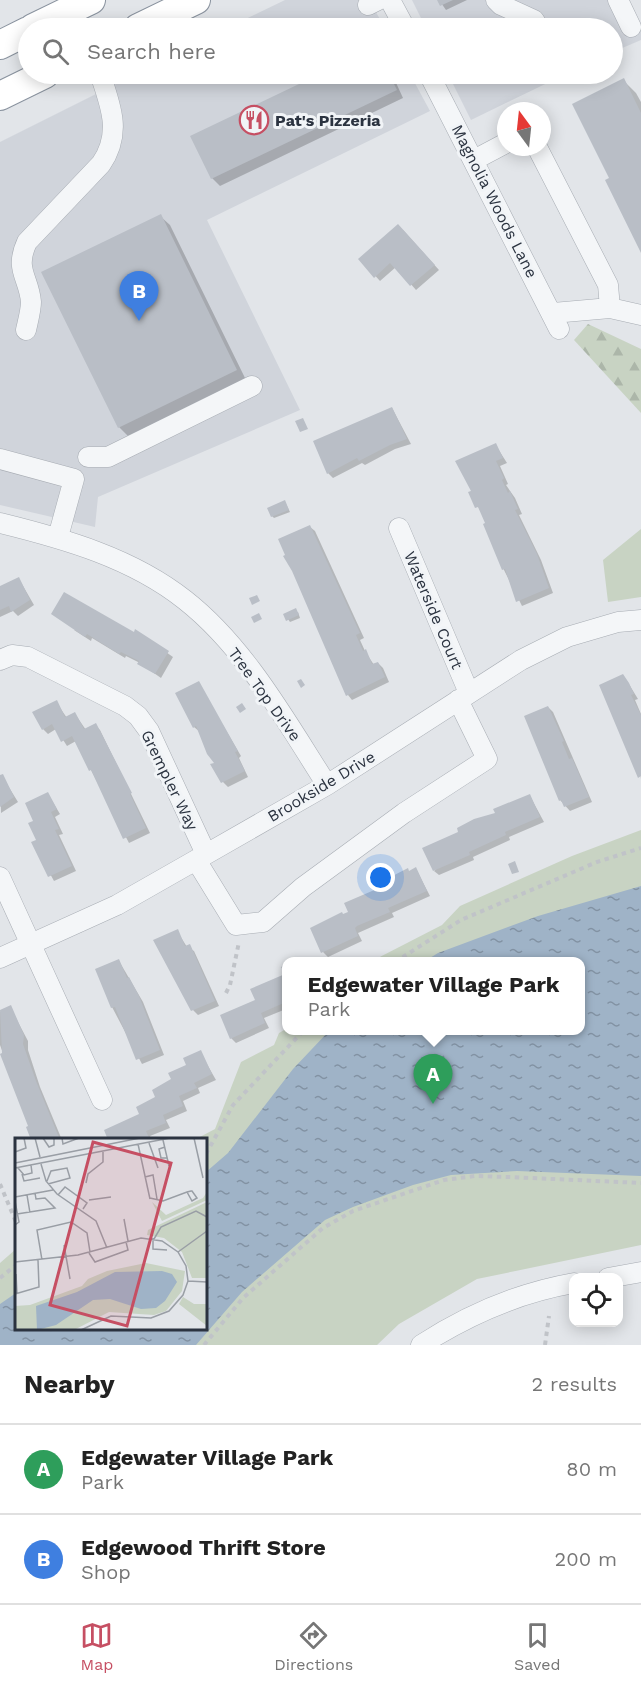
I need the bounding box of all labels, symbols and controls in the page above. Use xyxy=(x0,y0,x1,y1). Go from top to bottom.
search box xyxy=(18,18,623,84)
icon: search xyxy=(39,35,72,68)
text: Search here xyxy=(87,39,216,64)
north arrow xyxy=(497,102,551,156)
restaurant icon: Pat's Pizzeria xyxy=(238,104,270,136)
place label: Pat's Pizzeria xyxy=(275,111,381,130)
street label: Magnolia Woods Lane xyxy=(448,122,541,281)
pin: B xyxy=(120,272,158,321)
street label: Waterside Court xyxy=(400,548,467,672)
street label: Tree Top Drive xyxy=(224,644,305,745)
street label: Grempler Way xyxy=(137,727,202,834)
street label: Brookside Drive xyxy=(264,747,378,826)
your location xyxy=(366,863,395,892)
popup xyxy=(282,957,585,1035)
text: Edgewater Village Park xyxy=(307,972,560,997)
text: Park xyxy=(307,997,350,1021)
pin: A xyxy=(414,1054,452,1104)
inset map xyxy=(15,1138,207,1330)
map controls xyxy=(569,1273,623,1327)
button: locate xyxy=(569,1273,623,1327)
text: Nearby xyxy=(24,1369,115,1399)
text: 2 results xyxy=(532,1372,617,1396)
text: Edgewater Village Park xyxy=(81,1445,333,1470)
text: A xyxy=(37,1457,50,1481)
text: 80 m xyxy=(566,1457,617,1481)
text: Park xyxy=(81,1470,124,1494)
text: Edgewood Thrift Store xyxy=(81,1535,326,1560)
text: B xyxy=(37,1547,50,1571)
text: 200 m xyxy=(555,1547,617,1571)
text: Shop xyxy=(81,1560,131,1584)
tab: Map xyxy=(80,1619,113,1674)
tab: Directions xyxy=(274,1619,353,1674)
tab: Saved xyxy=(514,1619,561,1674)

